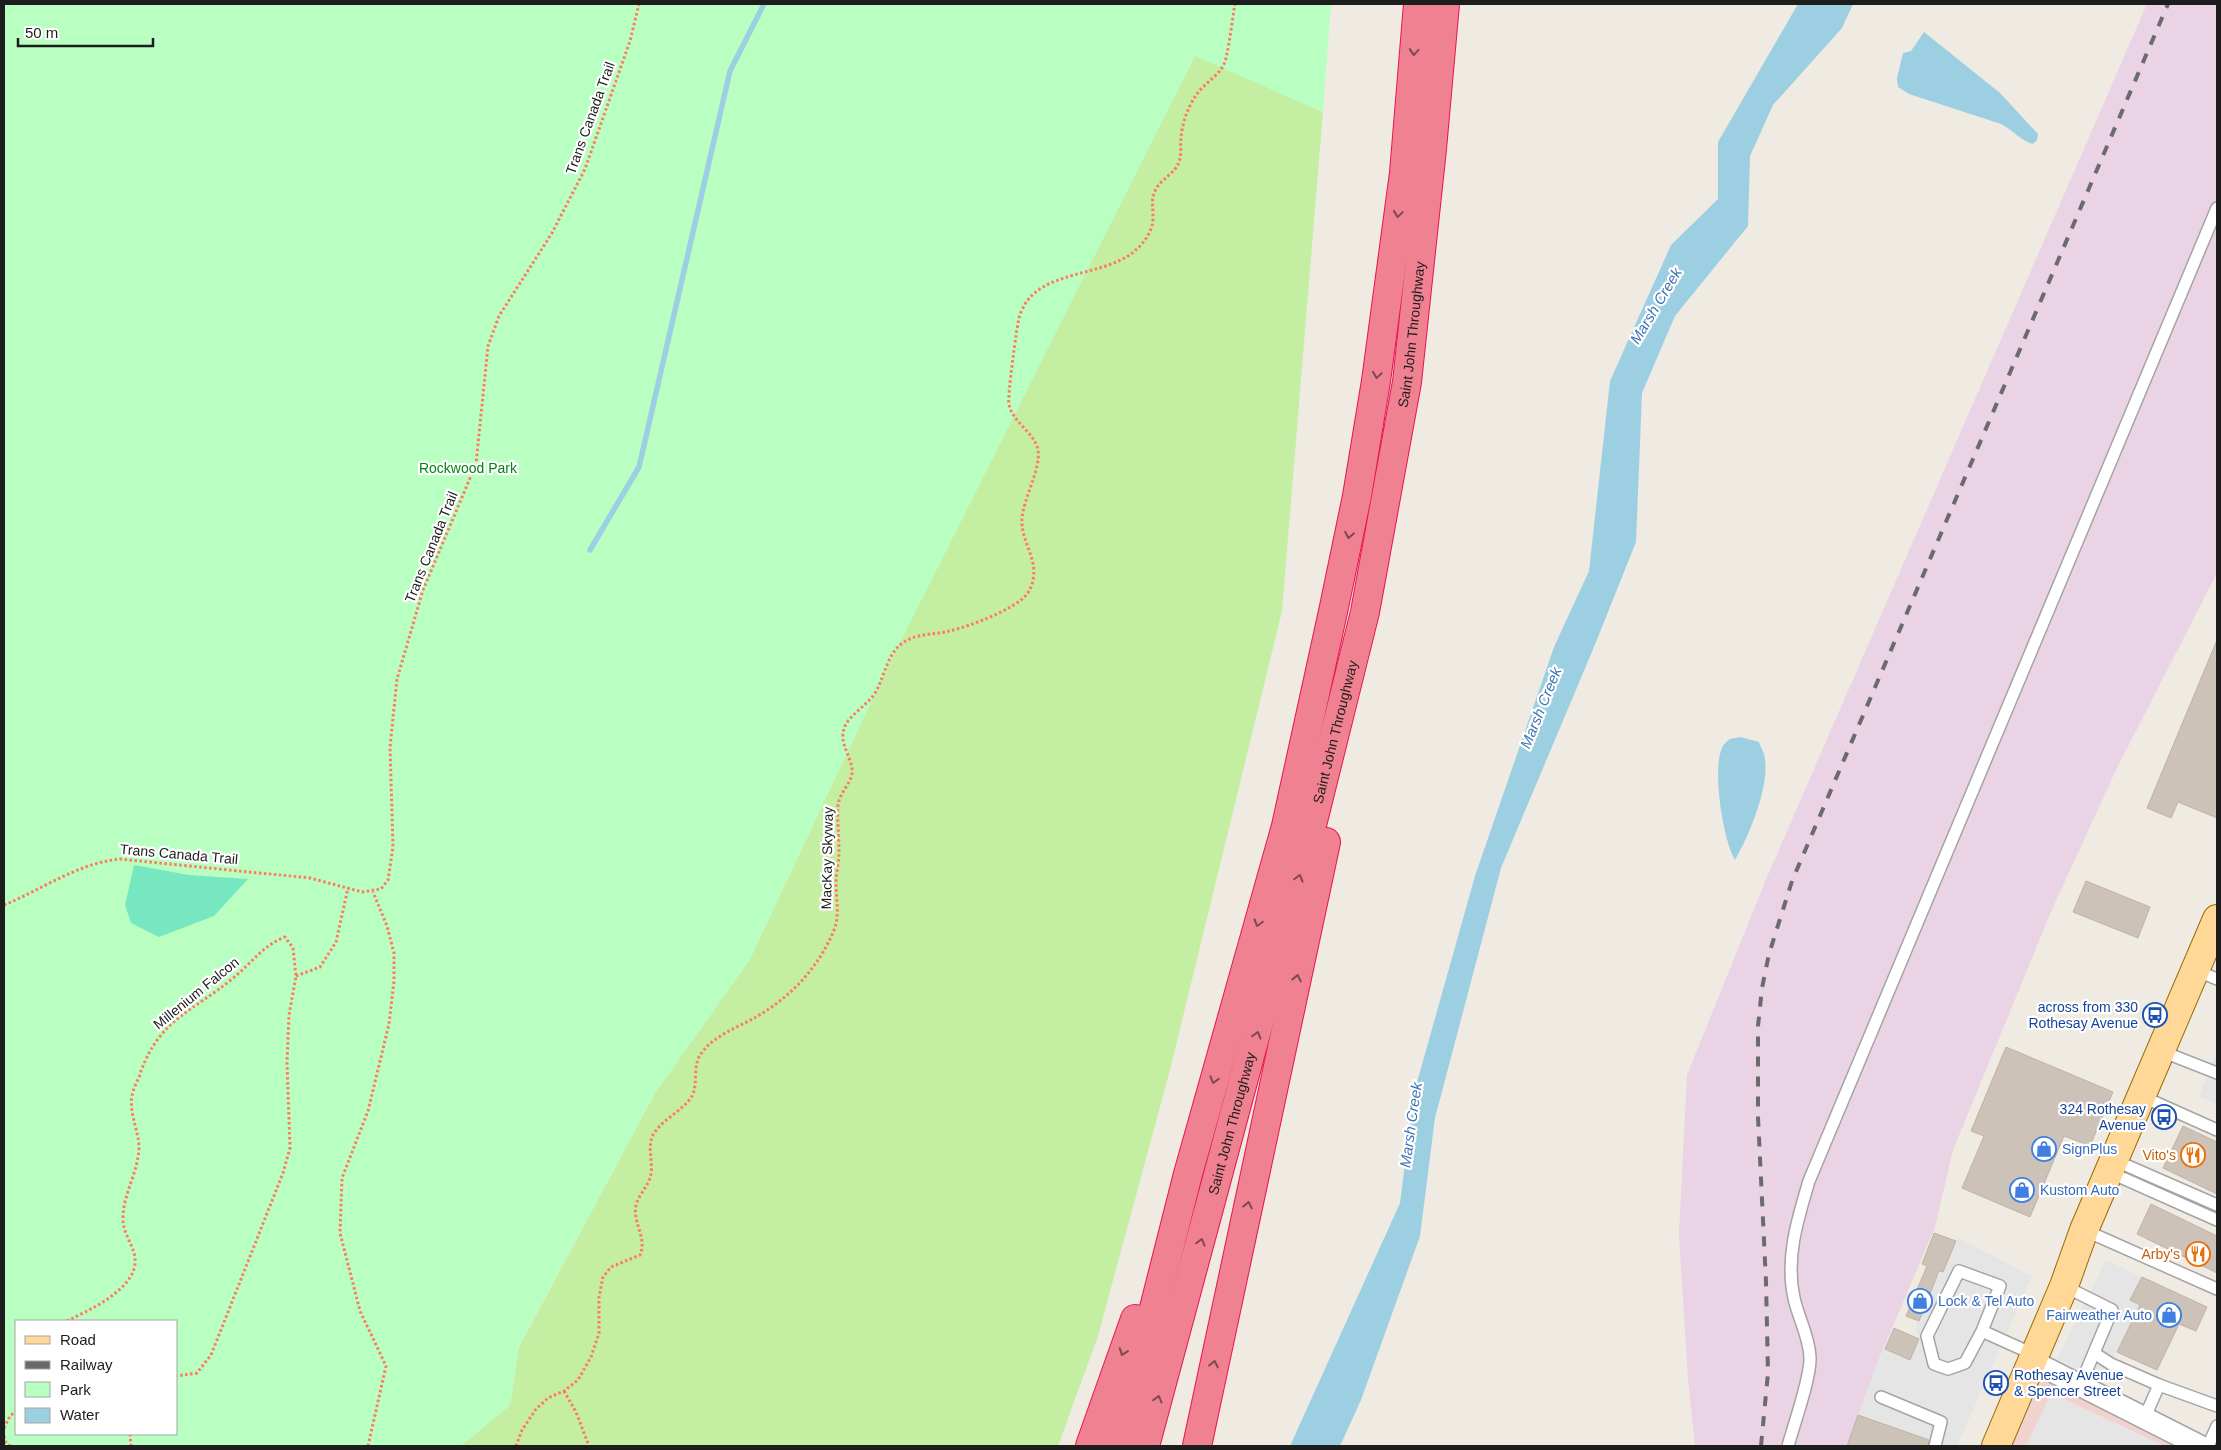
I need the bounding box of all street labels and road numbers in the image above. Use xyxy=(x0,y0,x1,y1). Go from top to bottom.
street label: Trans Canada Trail xyxy=(562,60,618,176)
street label: Saint John Throughway xyxy=(1394,261,1428,409)
street label: Trans Canada Trail xyxy=(401,489,461,605)
street label: Saint John Throughway xyxy=(1310,659,1361,805)
street label: MacKay Skyway xyxy=(818,807,836,909)
street label: Trans Canada Trail xyxy=(119,841,239,867)
street label: Millenium Falcon xyxy=(150,954,242,1032)
street label: Saint John Throughway xyxy=(1205,1050,1259,1197)

